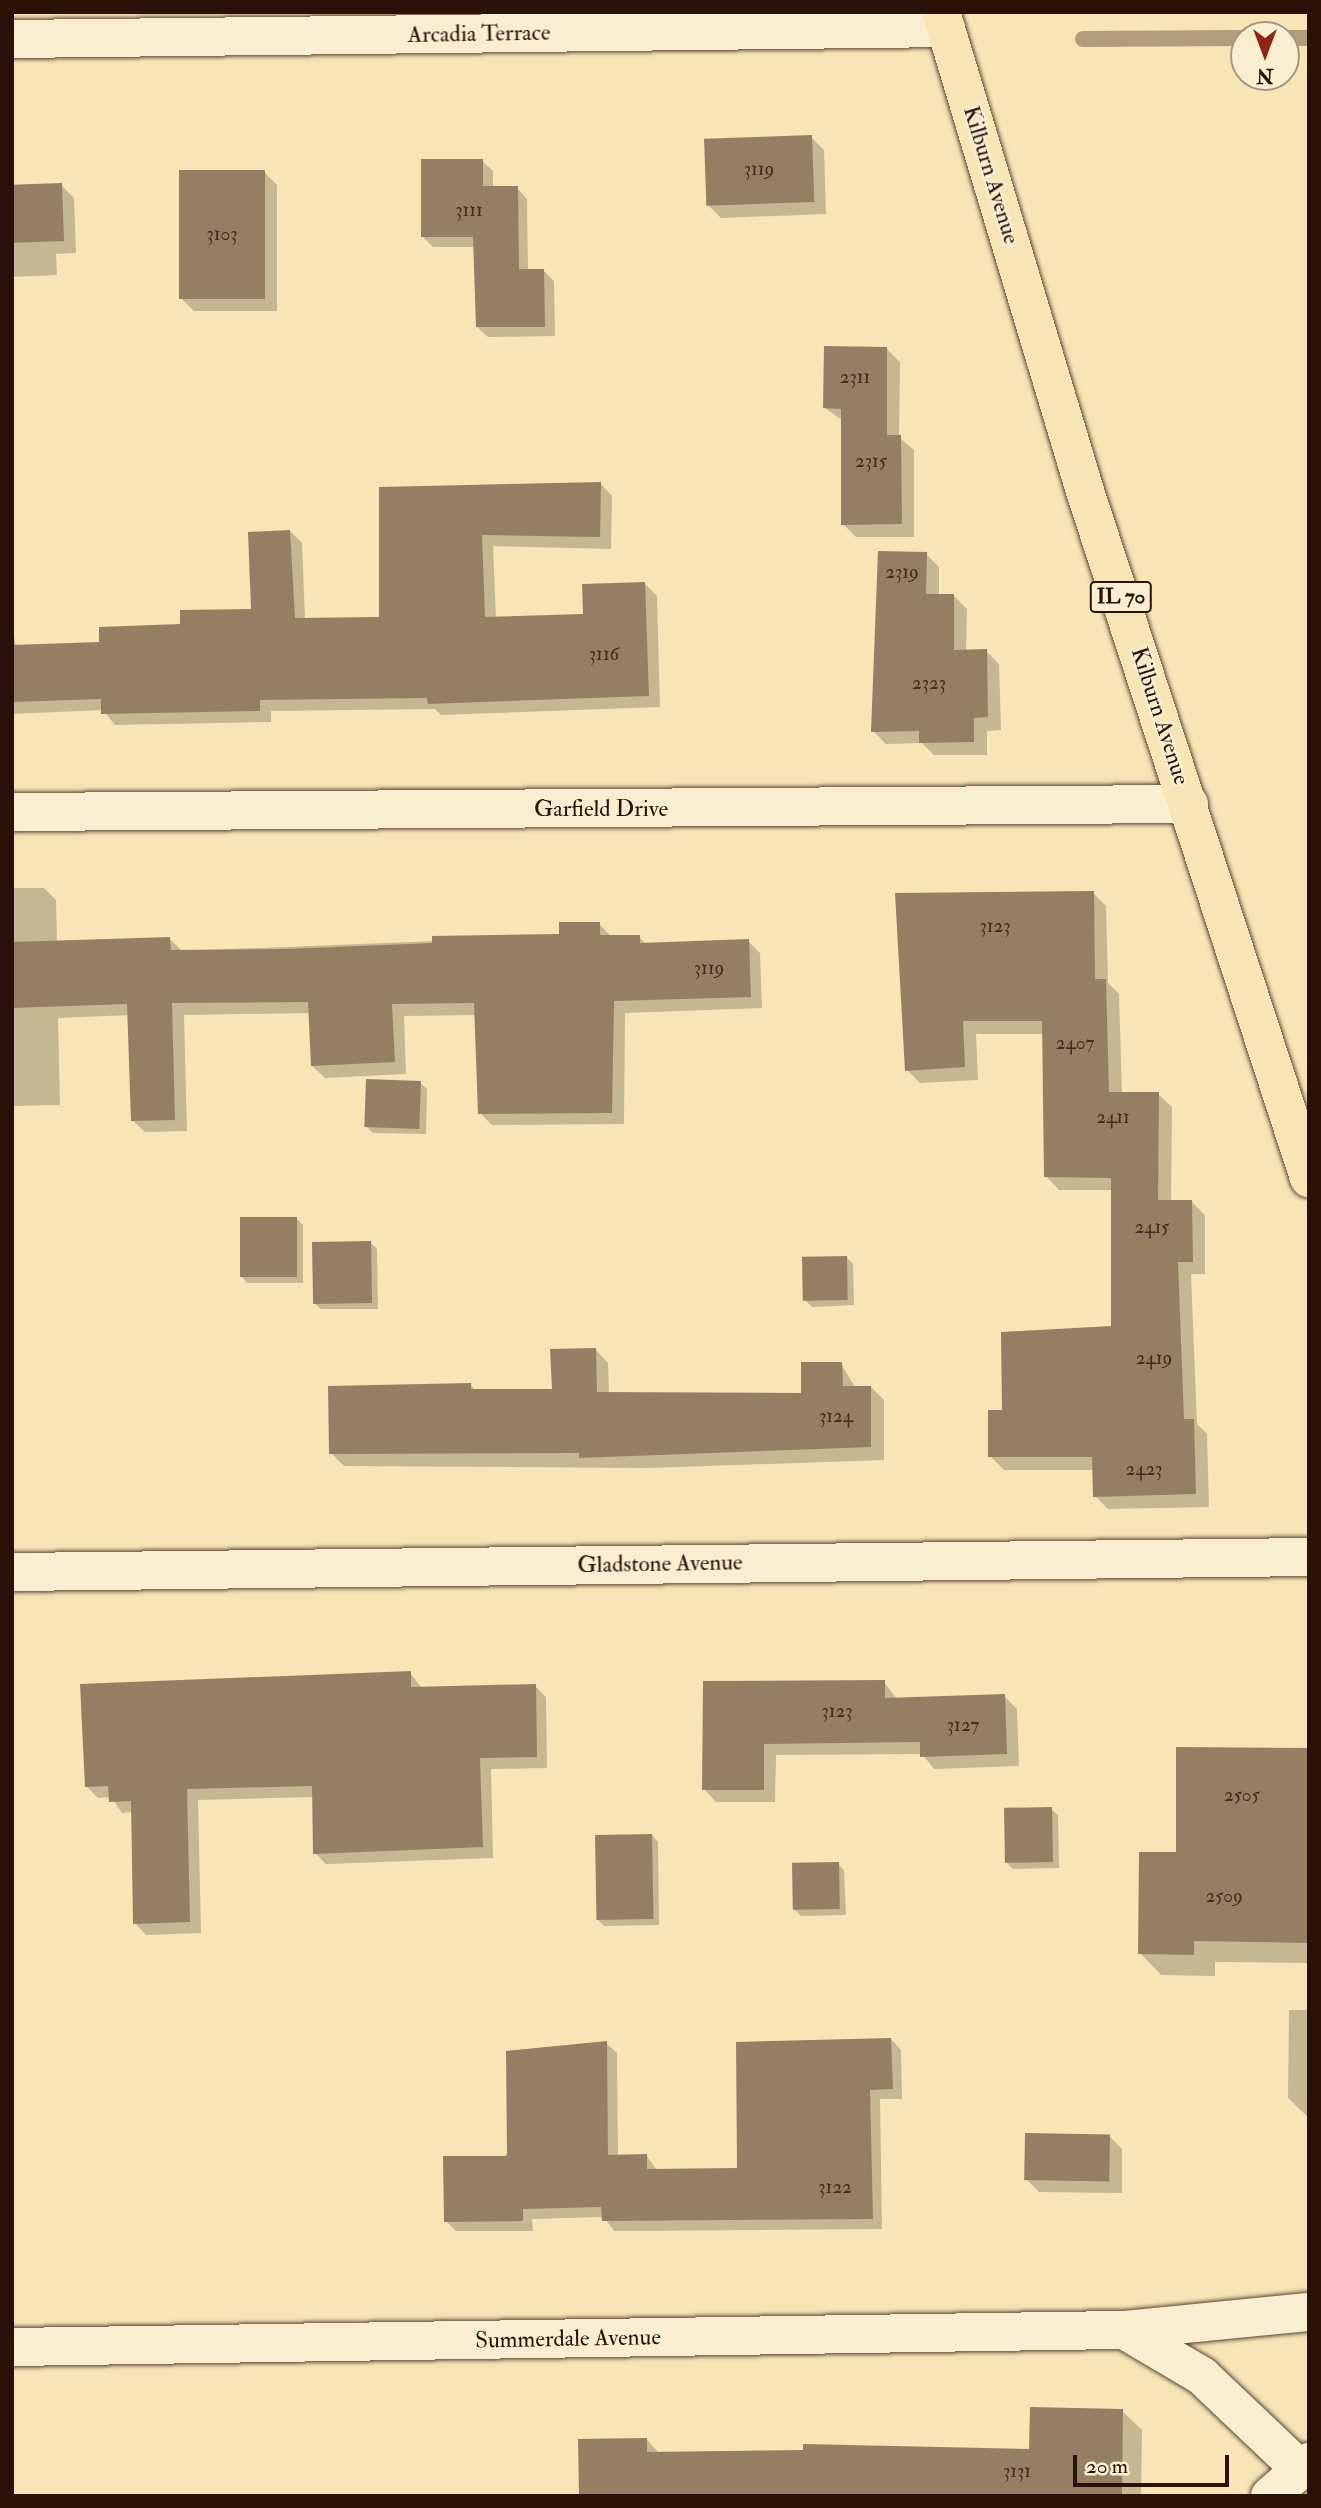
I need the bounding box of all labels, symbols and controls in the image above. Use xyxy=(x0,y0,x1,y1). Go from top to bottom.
street label: Arcadia Terrace xyxy=(407,19,551,49)
north arrow xyxy=(1230,21,1300,91)
text: N xyxy=(1257,63,1274,87)
street label: Kilburn Avenue xyxy=(957,103,1025,247)
house number: 3119 xyxy=(744,159,774,181)
house number: 3111 xyxy=(455,200,483,222)
house number: 3103 xyxy=(207,224,237,246)
house number: 2311 xyxy=(840,367,870,389)
house number: 2315 xyxy=(855,451,887,473)
house number: 2319 xyxy=(885,562,919,584)
road number: IL 70 xyxy=(1090,580,1152,614)
house number: 3116 xyxy=(589,644,619,666)
street label: Kilburn Avenue xyxy=(1125,644,1195,788)
house number: 2323 xyxy=(912,673,946,695)
street label: Garfield Drive xyxy=(534,795,668,823)
house number: 3123 xyxy=(980,916,1010,938)
house number: 3119 xyxy=(694,958,724,980)
house number: 2407 xyxy=(1056,1033,1094,1055)
house number: 2411 xyxy=(1096,1107,1130,1129)
house number: 2415 xyxy=(1135,1217,1169,1239)
house number: 2419 xyxy=(1136,1348,1172,1370)
house number: 3124 xyxy=(819,1406,853,1428)
house number: 2423 xyxy=(1126,1459,1162,1481)
street label: Gladstone Avenue xyxy=(577,1549,743,1579)
house number: 3123 xyxy=(822,1701,852,1723)
house number: 3127 xyxy=(947,1715,979,1737)
house number: 2505 xyxy=(1224,1785,1260,1807)
house number: 2509 xyxy=(1205,1886,1243,1908)
house number: 3122 xyxy=(818,2177,852,2199)
street label: Summerdale Avenue xyxy=(475,2324,661,2354)
scale bar xyxy=(1076,2442,1232,2486)
text: 20 m xyxy=(1086,2453,1128,2480)
house number: 3131 xyxy=(1003,2461,1031,2483)

